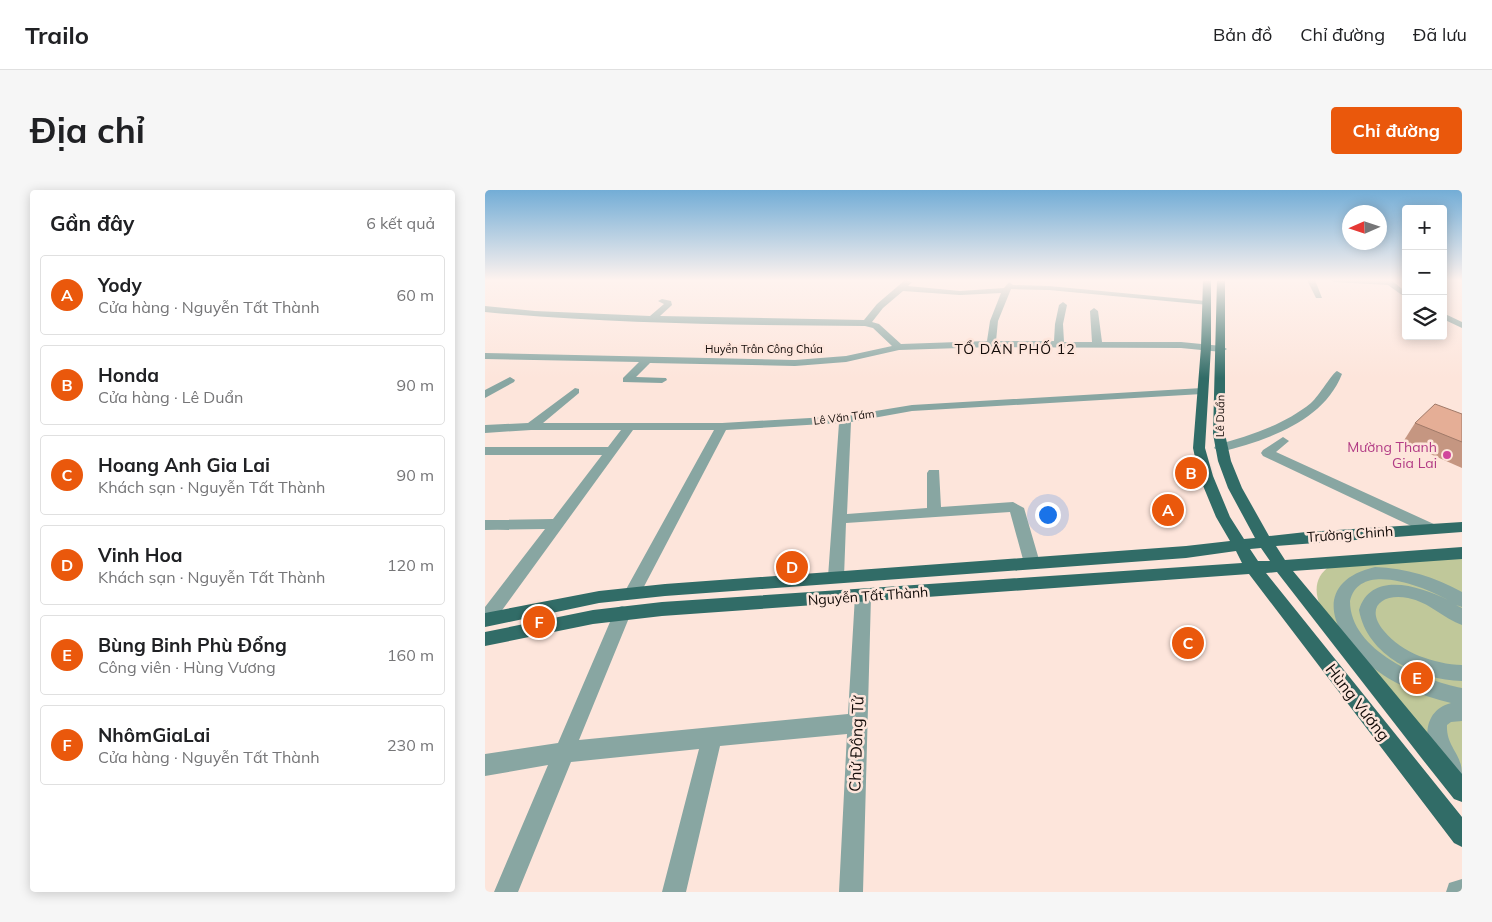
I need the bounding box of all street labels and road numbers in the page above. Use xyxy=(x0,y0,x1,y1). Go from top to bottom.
street label: Huyền Trân Công Chúa xyxy=(705,342,823,356)
street label: Lê Duẩn xyxy=(1213,395,1227,437)
street label: Lê Văn Tám xyxy=(813,406,875,428)
street label: Trường Chinh xyxy=(1306,522,1394,546)
street label: Nguyễn Tất Thành xyxy=(807,583,929,609)
street label: Hùng Vương xyxy=(1322,659,1394,745)
street label: Chử Đồng Tử xyxy=(844,695,868,792)

